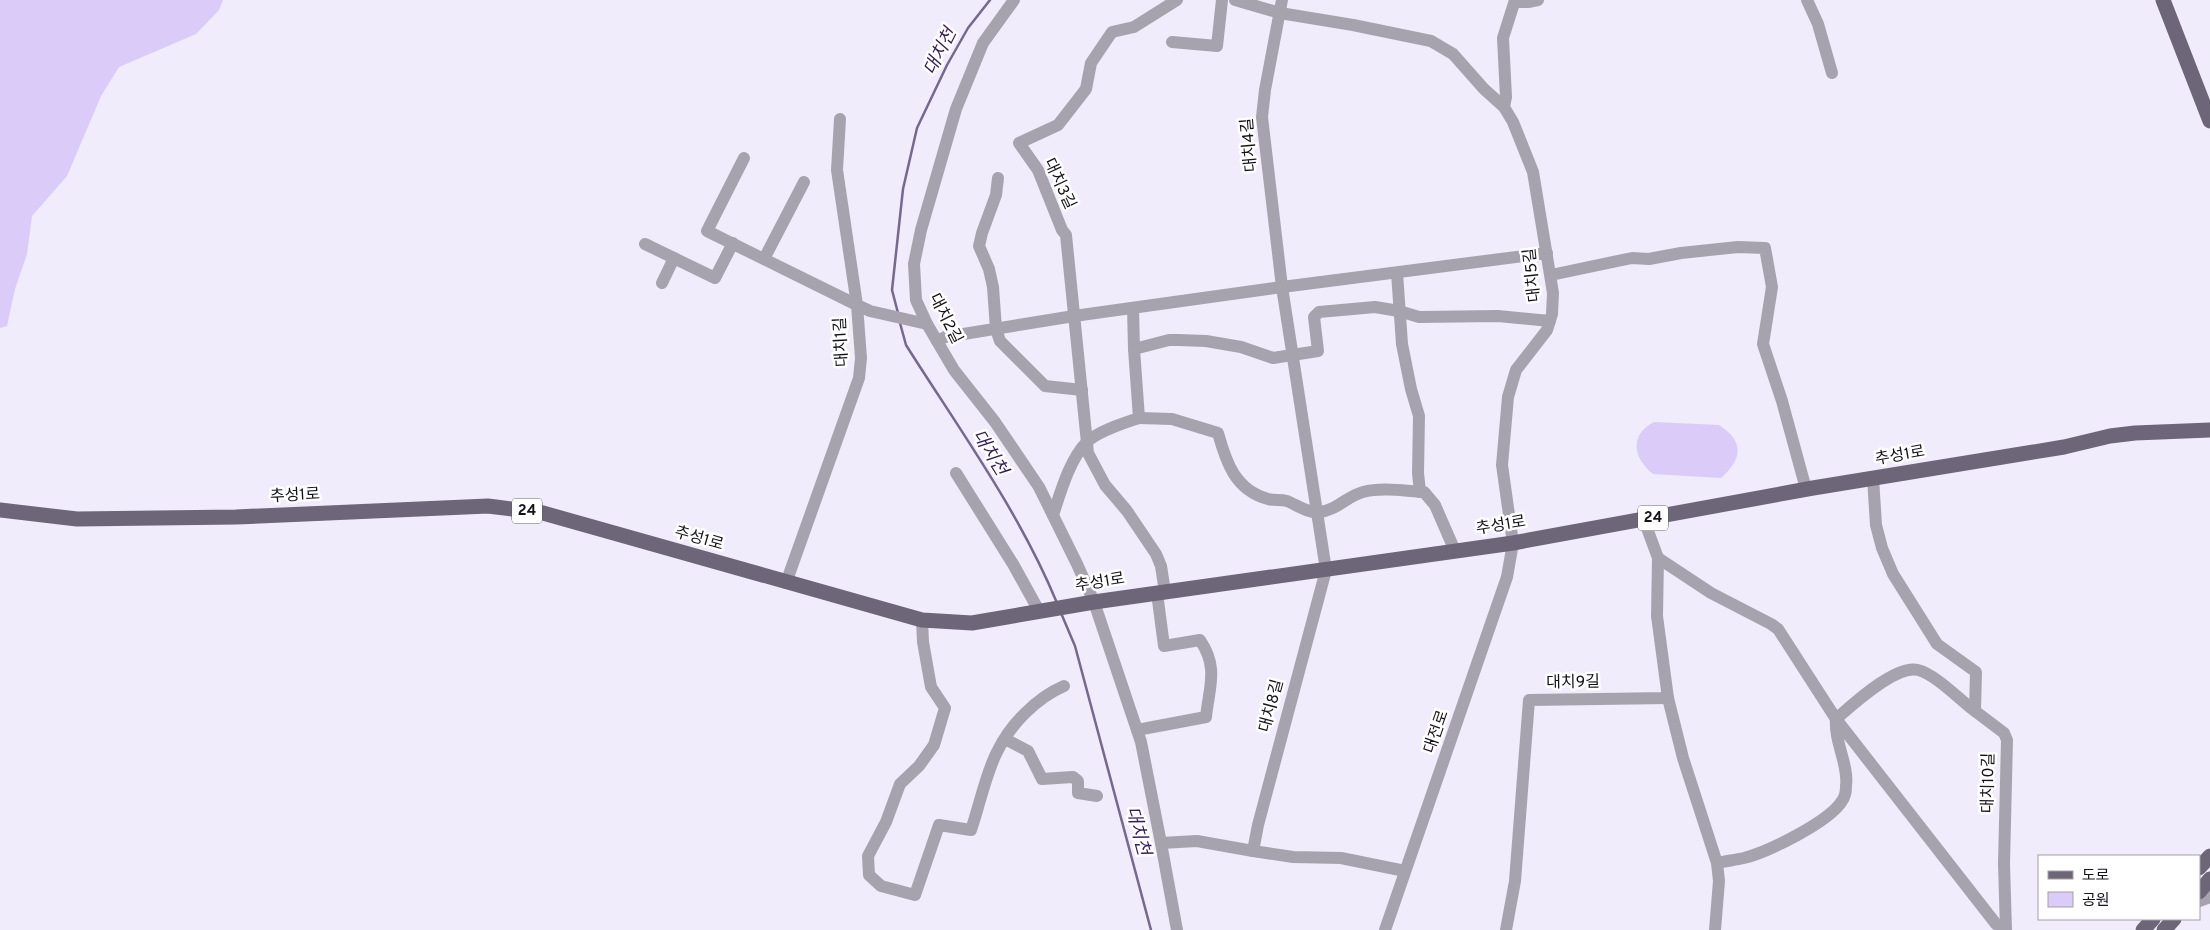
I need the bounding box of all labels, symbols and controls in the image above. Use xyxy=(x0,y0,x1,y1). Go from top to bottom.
water label: 대치천 xyxy=(919,22,964,79)
street label: 대치4길 xyxy=(1238,117,1262,173)
street label: 대치3길 xyxy=(1039,155,1079,213)
street label: 대치5길 xyxy=(1520,247,1546,303)
street label: 대치2길 xyxy=(924,290,966,348)
street label: 대치1길 xyxy=(831,316,853,368)
water label: 대치천 xyxy=(966,426,1013,482)
street label: 추성1로 xyxy=(1874,442,1927,470)
street label: 추성1로 xyxy=(269,485,321,507)
road number: 24 xyxy=(512,498,542,524)
road number: 24 xyxy=(1638,506,1668,530)
street label: 추성1로 xyxy=(1475,512,1528,540)
street label: 추성1로 xyxy=(672,522,726,556)
street label: 추성1로 xyxy=(1074,569,1127,597)
street label: 대치9길 xyxy=(1546,673,1600,693)
street label: 대치8길 xyxy=(1255,677,1289,735)
street label: 대전로 xyxy=(1420,708,1454,756)
street label: 대치10길 xyxy=(1978,753,2000,813)
water label: 대치천 xyxy=(1119,804,1155,860)
legend xyxy=(2038,855,2200,920)
text: 도로 xyxy=(2082,867,2110,886)
text: 공원 xyxy=(2082,892,2110,911)

